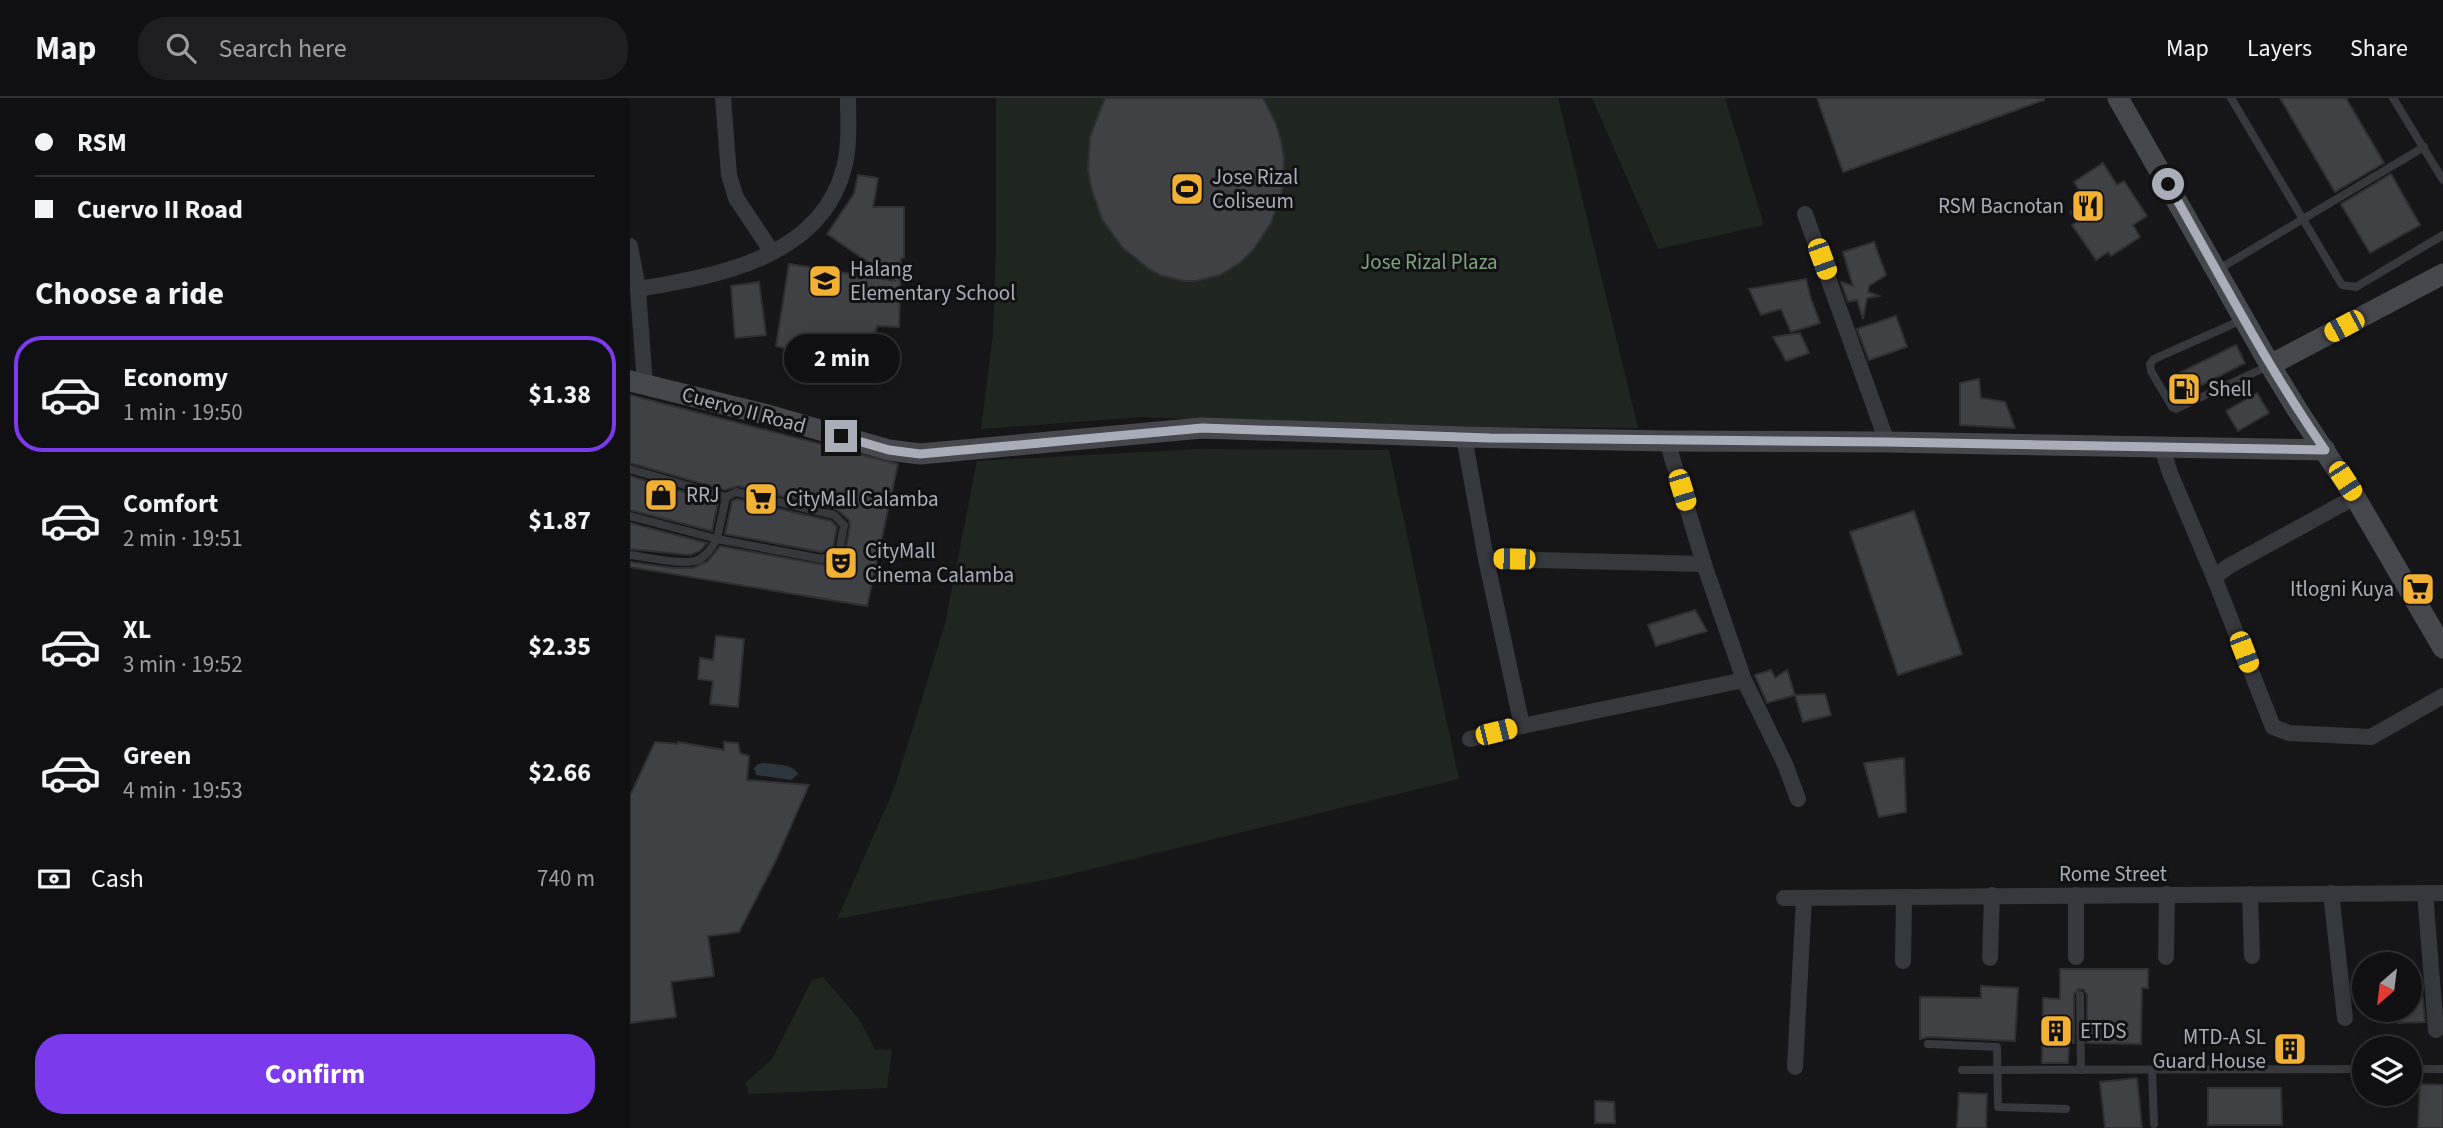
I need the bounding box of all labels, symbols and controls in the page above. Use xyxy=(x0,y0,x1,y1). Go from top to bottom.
search box xyxy=(138,17,628,80)
text: Map xyxy=(35,25,96,72)
icon: search xyxy=(162,29,200,67)
text: Search here xyxy=(218,30,347,67)
text: Map xyxy=(2166,31,2209,66)
text: Layers xyxy=(2247,31,2312,66)
text: Share xyxy=(2350,31,2408,66)
text: RSM xyxy=(77,124,127,161)
place label: Jose Rizal Coliseum xyxy=(1212,162,1298,216)
route start xyxy=(2152,168,2184,200)
sports icon: Jose Rizal Coliseum xyxy=(1168,170,1206,208)
restaurant icon: RSM Bacnotan xyxy=(2069,187,2107,225)
text: Cuervo II Road xyxy=(77,191,243,228)
place label: RSM Bacnotan xyxy=(1938,191,2064,221)
car xyxy=(1805,236,1840,282)
park label: Jose Rizal Plaza xyxy=(1360,247,1498,277)
place label: Halang Elementary School xyxy=(850,254,1016,308)
school or university icon: Halang Elementary School xyxy=(806,262,844,300)
text: Choose a ride xyxy=(35,271,224,317)
car xyxy=(2321,307,2368,345)
callout: 2 min xyxy=(783,334,899,384)
text: 2 min xyxy=(814,342,870,375)
text: Economy xyxy=(123,359,228,396)
icon: car xyxy=(39,363,102,426)
fuel station icon: Shell xyxy=(2165,370,2203,408)
place label: Shell xyxy=(2208,374,2252,404)
text: $1.38 xyxy=(528,376,591,413)
street label: Cuervo II Road xyxy=(679,379,809,441)
text: 1 min · 19:50 xyxy=(123,396,243,429)
route end xyxy=(825,420,857,452)
car xyxy=(2325,458,2366,504)
car xyxy=(1666,467,1699,513)
shop icon: RRJ xyxy=(642,476,680,514)
place label: RRJ xyxy=(686,480,720,510)
supermarket icon: CityMall Calamba xyxy=(742,480,780,518)
place label: CityMall Calamba xyxy=(786,484,939,514)
text: Comfort xyxy=(123,485,218,522)
icon: car xyxy=(39,489,102,552)
text: $1.87 xyxy=(528,502,591,539)
text: 2 min · 19:51 xyxy=(123,522,243,555)
place label: CityMall Cinema Calamba xyxy=(865,536,1014,590)
theatre icon: CityMall Cinema Calamba xyxy=(822,544,860,582)
car xyxy=(1493,548,1536,570)
supermarket icon: Itlogni Kuya xyxy=(2399,570,2437,608)
place label: Itlogni Kuya xyxy=(2290,574,2394,604)
text: XL xyxy=(123,611,151,648)
icon: car xyxy=(39,615,102,678)
text: $2.35 xyxy=(528,628,591,665)
car xyxy=(2227,629,2262,675)
text: 3 min · 19:52 xyxy=(123,648,243,681)
car xyxy=(1474,717,1519,747)
text: Green xyxy=(123,737,191,774)
icon: car xyxy=(39,741,102,804)
text: $2.66 xyxy=(528,754,591,791)
text: 4 min · 19:53 xyxy=(123,774,243,807)
street label: Rome Street xyxy=(2059,859,2167,889)
icon: cash xyxy=(35,860,73,898)
text: Cash xyxy=(91,860,144,897)
text: 740 m xyxy=(537,862,595,895)
north arrow xyxy=(2352,952,2422,1022)
map controls xyxy=(2352,952,2422,1106)
building icon: ETDS xyxy=(2037,1012,2075,1050)
place label: ETDS xyxy=(2080,1016,2126,1046)
place label: MTD-A SL Guard House xyxy=(2152,1022,2266,1076)
building icon: MTD-A SL Guard House xyxy=(2271,1030,2309,1068)
button: Confirm xyxy=(35,1034,595,1114)
button: layers xyxy=(2352,1036,2422,1106)

